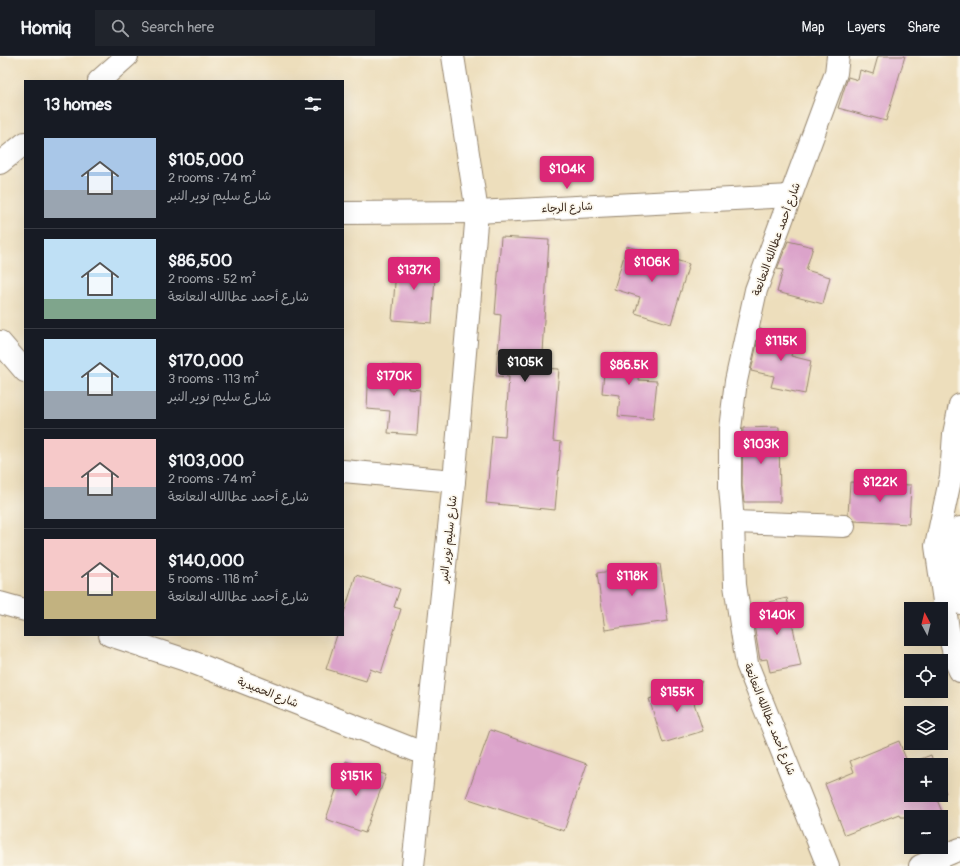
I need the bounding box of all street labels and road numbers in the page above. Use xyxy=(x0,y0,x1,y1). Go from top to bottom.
street label: شارع أحمد عطاالله النعانعة xyxy=(750,181,805,298)
street label: شارع الرجاء xyxy=(541,200,593,217)
street label: شارع سليم نوير النبر xyxy=(437,495,462,584)
street label: شارع أحمد عطاالله النعانعة xyxy=(739,661,798,778)
street label: شارع الحميدية xyxy=(235,675,300,712)

